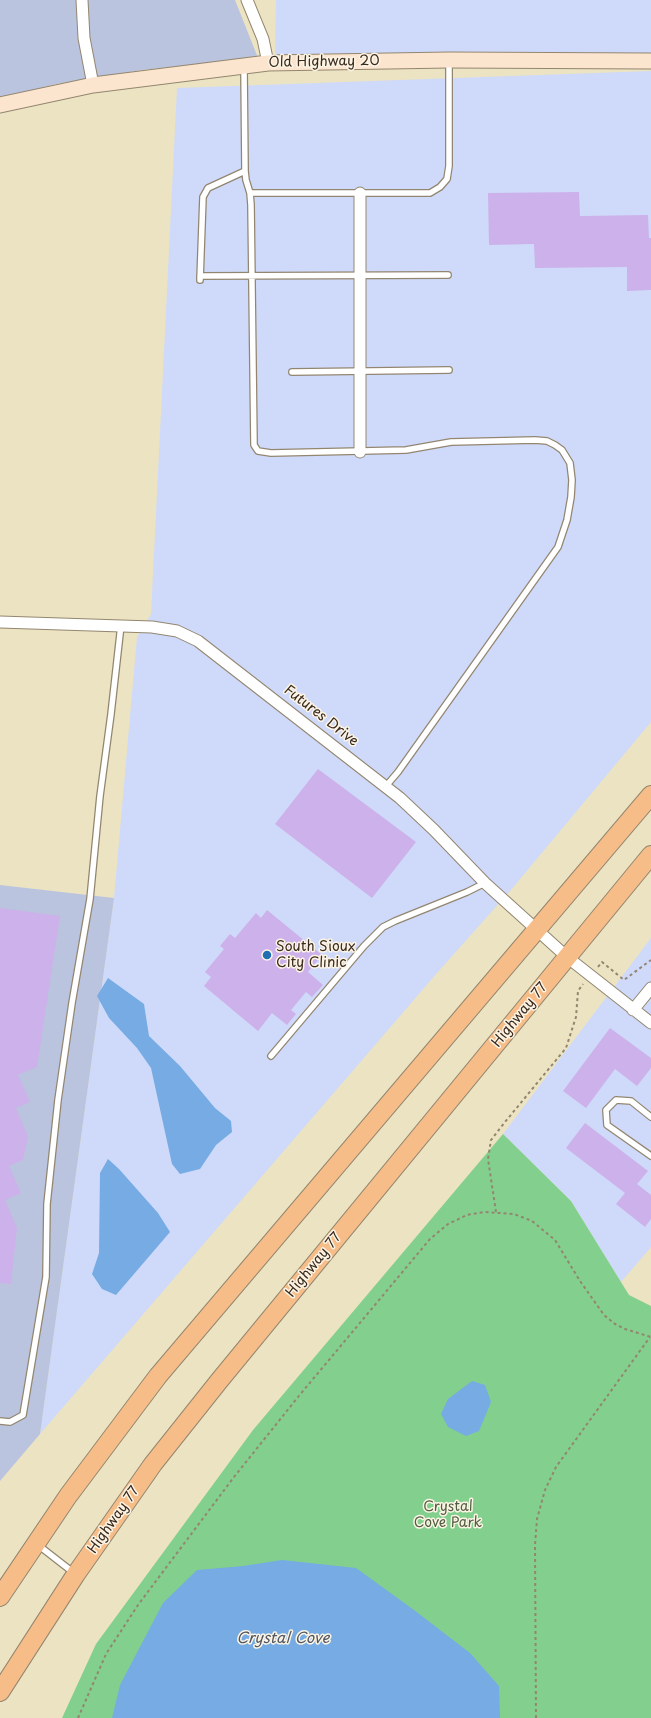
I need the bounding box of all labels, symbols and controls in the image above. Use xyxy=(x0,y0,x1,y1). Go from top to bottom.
street label: Old Highway 20 xyxy=(268,53,380,71)
street label: Futures Drive xyxy=(280,682,362,750)
place label: South Sioux City Clinic xyxy=(276,939,356,972)
marker: South Sioux City Clinic xyxy=(261,949,273,961)
street label: Highway 77 xyxy=(489,979,551,1051)
street label: Highway 77 xyxy=(283,1229,345,1301)
street label: Highway 77 xyxy=(85,1483,143,1557)
park label: Crystal Cove Park xyxy=(414,1499,482,1532)
water label: Crystal Cove xyxy=(237,1630,329,1648)

